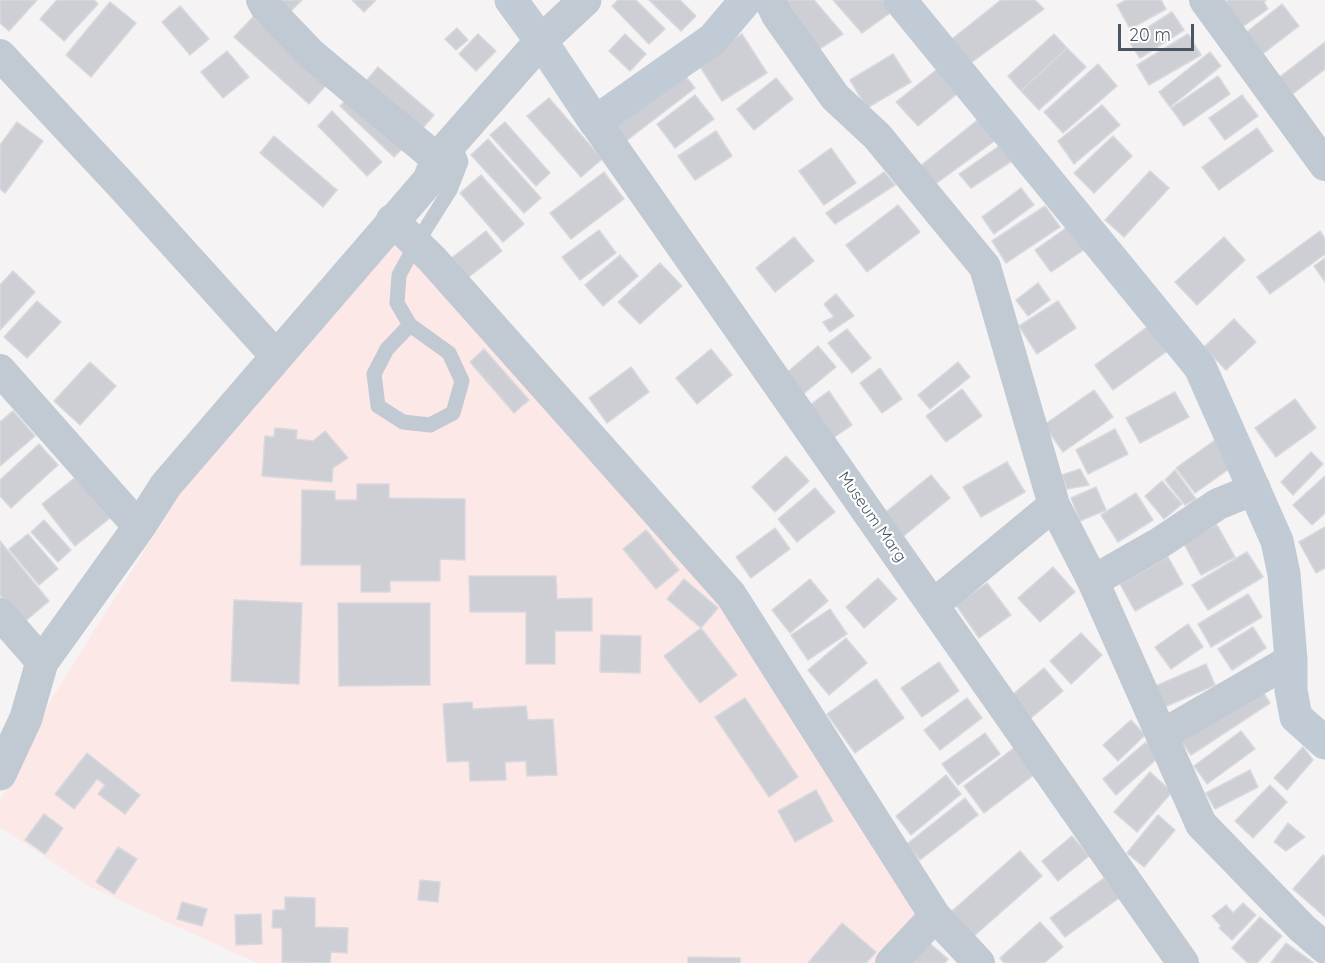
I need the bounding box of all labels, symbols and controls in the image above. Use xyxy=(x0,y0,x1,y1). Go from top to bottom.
scale bar xyxy=(1121,12,1198,50)
text: 20 m xyxy=(1129,23,1171,46)
street label: Museum Marg xyxy=(834,468,910,566)

